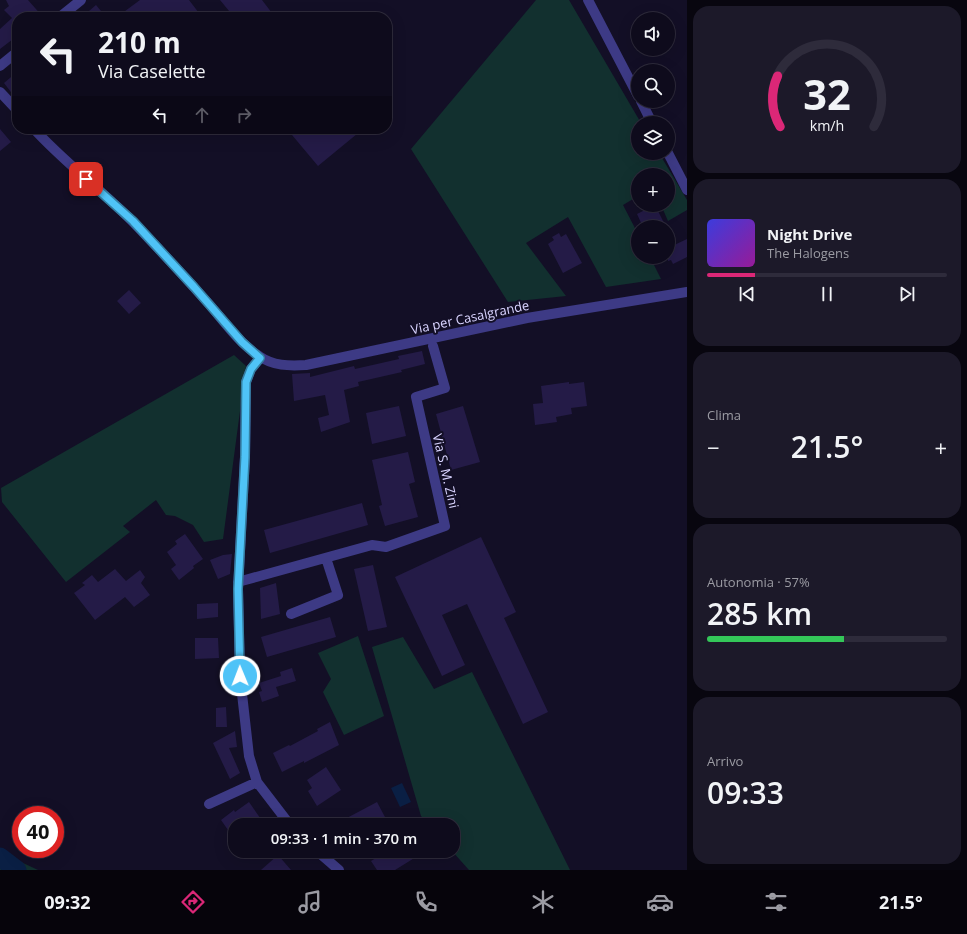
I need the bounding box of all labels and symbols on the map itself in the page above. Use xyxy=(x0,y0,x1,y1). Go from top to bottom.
pin xyxy=(69,162,103,196)
street label: Via per Casalgrande xyxy=(409,296,531,338)
street label: Via S. M. Zini xyxy=(429,432,463,510)
position arrow xyxy=(219,655,261,697)
speed limit sign: 40 xyxy=(12,806,64,858)

